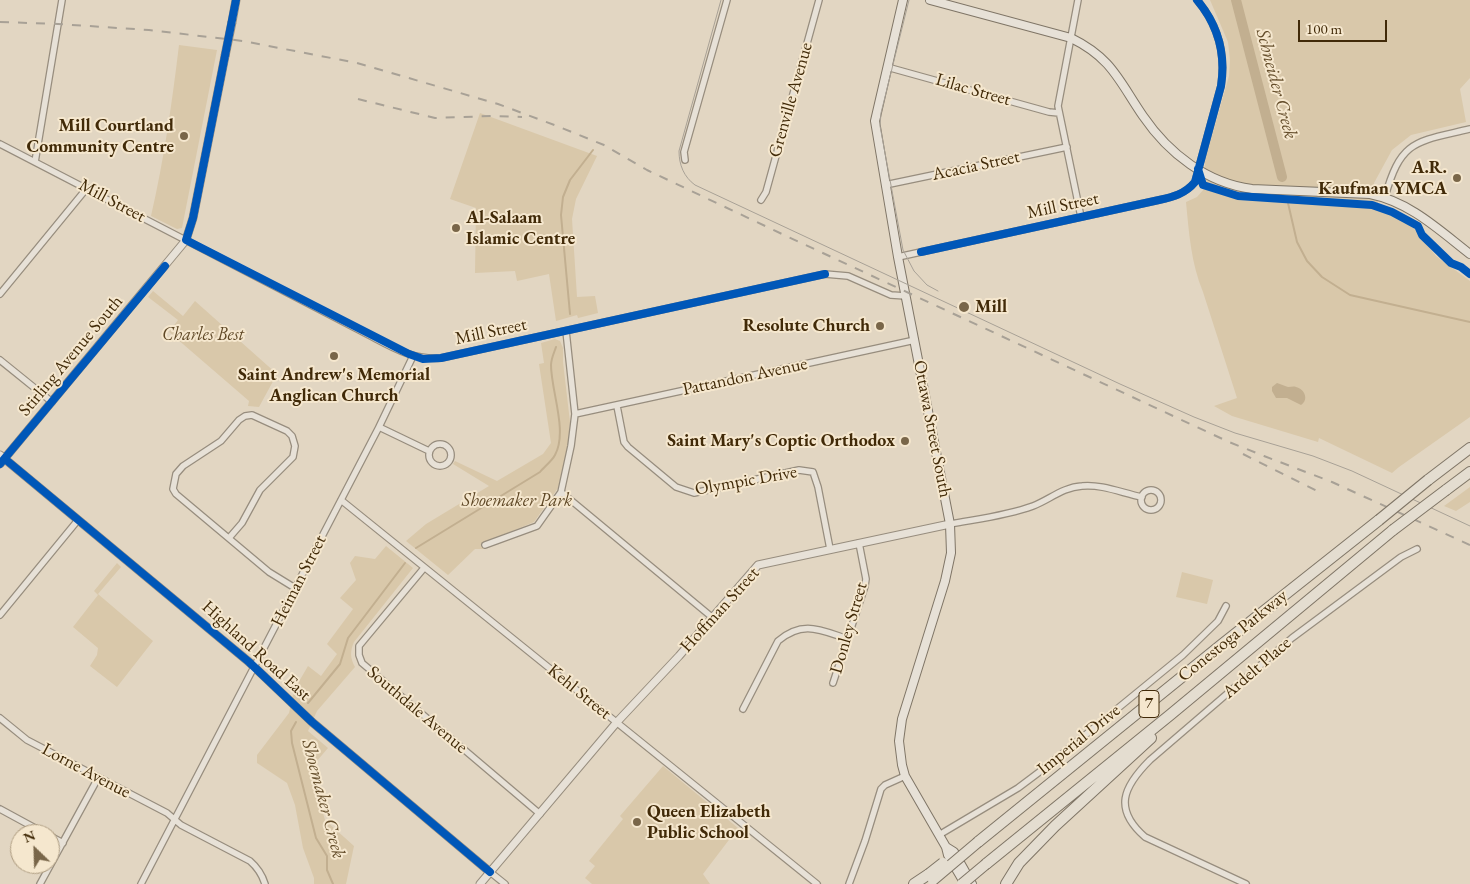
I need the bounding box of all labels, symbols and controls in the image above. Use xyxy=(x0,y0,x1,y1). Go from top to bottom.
scale bar xyxy=(1300,10,1389,42)
text: 100 m xyxy=(1306,19,1342,38)
water label: Schneider Creek xyxy=(1250,26,1302,142)
street label: Grenville Avenue xyxy=(764,40,818,160)
street label: Lilac Street xyxy=(933,69,1013,111)
place label: Mill Courtland Community Centre xyxy=(26,115,174,158)
marker: Mill Courtland Community Centre xyxy=(178,130,190,142)
street label: Acacia Street xyxy=(930,146,1022,186)
place label: A.R. Kaufman YMCA xyxy=(1318,157,1447,200)
marker: A.R. Kaufman YMCA xyxy=(1451,172,1463,184)
street label: Mill Street xyxy=(75,174,149,228)
street label: Mill Street xyxy=(1025,188,1101,224)
place label: Al-Salaam Islamic Centre xyxy=(466,207,575,250)
marker: Al-Salaam Islamic Centre xyxy=(450,222,462,234)
street label: Stirling Avenue South xyxy=(14,291,128,421)
place label: Mill xyxy=(975,296,1007,318)
marker: Mill xyxy=(957,300,971,314)
street label: Mill Street xyxy=(453,314,529,350)
place label: Resolute Church xyxy=(743,315,870,337)
marker: Resolute Church xyxy=(874,320,886,332)
park label: Charles Best xyxy=(162,324,244,346)
marker: Saint Andrew's Memorial Anglican Church xyxy=(328,350,340,362)
street label: Pattandon Avenue xyxy=(681,353,809,401)
street label: Ottawa Street South xyxy=(908,358,956,500)
place label: Saint Andrew's Memorial Anglican Church xyxy=(238,364,430,406)
place label: Saint Mary's Coptic Orthodox xyxy=(667,430,895,452)
marker: Saint Mary's Coptic Orthodox xyxy=(899,435,911,447)
street label: Olympic Drive xyxy=(693,461,799,501)
park label: Shoemaker Park xyxy=(462,490,572,512)
street label: Heiman Street xyxy=(267,532,331,630)
street label: Hoffman Street xyxy=(676,563,764,657)
street label: Donley Street xyxy=(826,580,872,676)
street label: Conestoga Parkway xyxy=(1174,585,1292,687)
street label: Highland Road East xyxy=(197,596,315,706)
street label: Ardelt Place xyxy=(1218,632,1296,704)
street label: Kehl Street xyxy=(543,660,615,724)
street label: Southdale Avenue xyxy=(362,662,472,758)
road number: 7 xyxy=(1139,691,1159,718)
street label: Imperial Drive xyxy=(1033,700,1125,780)
water label: Shoemaker Creek xyxy=(296,737,350,861)
street label: Lorne Avenue xyxy=(38,739,134,803)
place label: Queen Elizabeth Public School xyxy=(647,801,771,844)
marker: Queen Elizabeth Public School xyxy=(631,816,643,828)
north arrow xyxy=(10,824,60,874)
text: N xyxy=(20,826,38,847)

